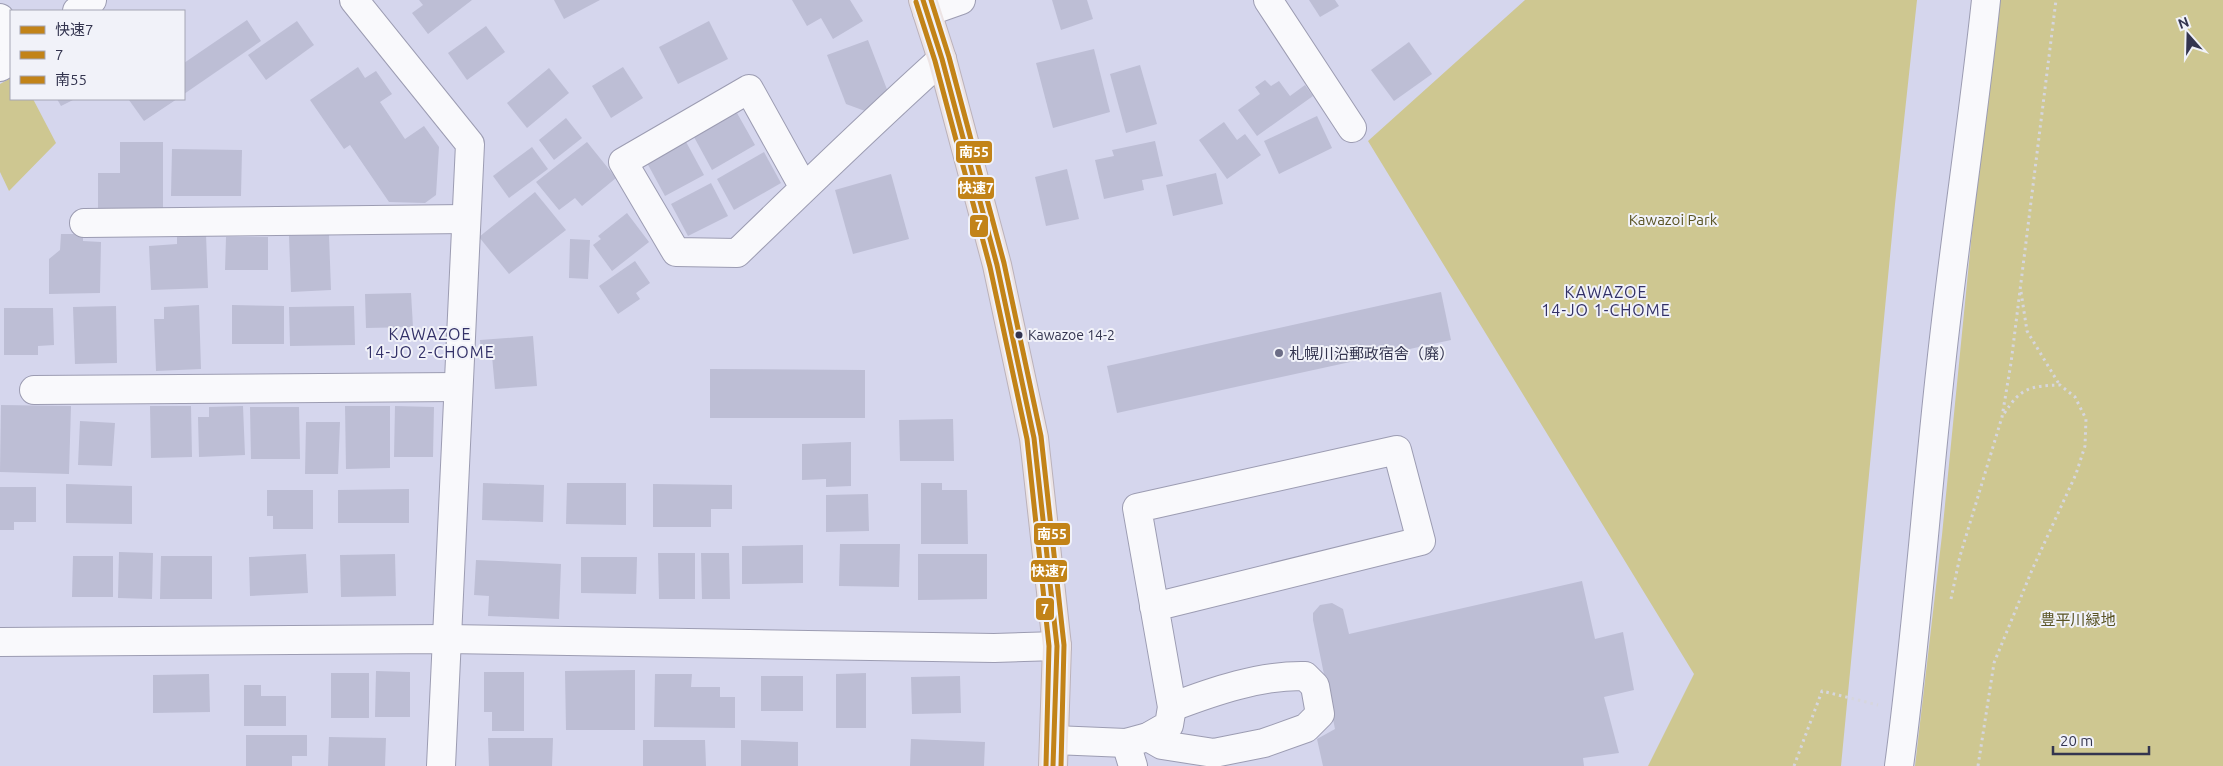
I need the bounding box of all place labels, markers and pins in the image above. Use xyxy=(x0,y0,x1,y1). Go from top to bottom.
place label: Kawazoe 14-2 xyxy=(1028,327,1115,343)
marker: Kawazoe 14-2 xyxy=(1014,330,1024,340)
place label: 札幌川沿郵政宿舎（廃） xyxy=(1289,345,1454,362)
marker: 札幌川沿郵政宿舎（廃） xyxy=(1273,347,1285,359)

